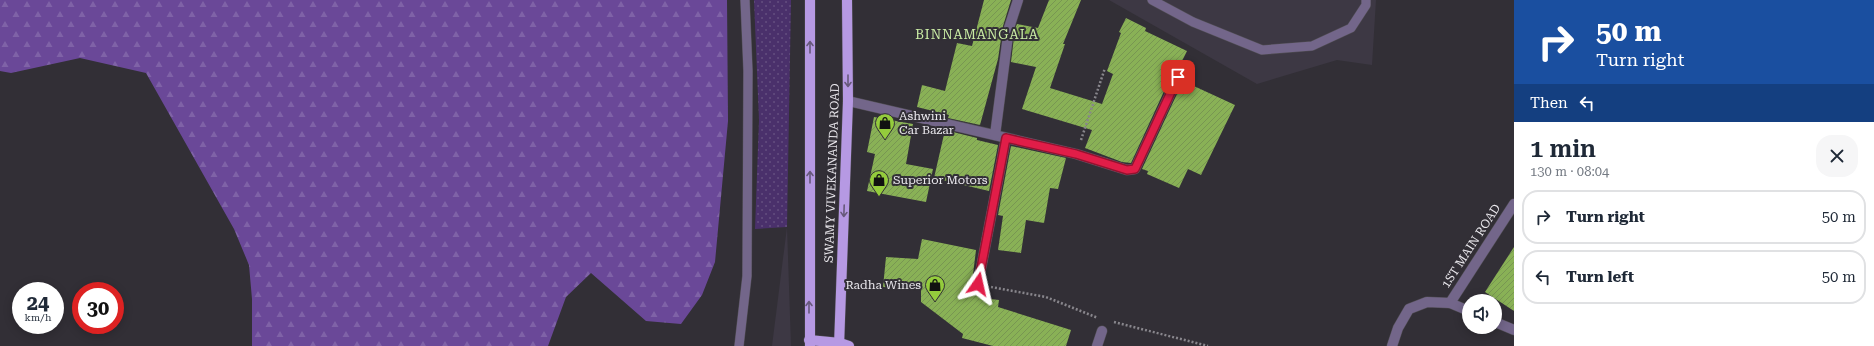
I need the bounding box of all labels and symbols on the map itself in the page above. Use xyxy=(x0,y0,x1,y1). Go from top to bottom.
district label: BINNAMANGALA xyxy=(915,27,1039,42)
one-way arrow xyxy=(806,41,814,54)
pin xyxy=(1161,60,1195,94)
one-way arrow xyxy=(844,74,852,87)
street label: SWAMY VIVEKANANDA ROAD xyxy=(822,83,842,263)
place label: Ashwini Car Bazar xyxy=(899,109,954,137)
shop icon: Ashwini Car Bazar xyxy=(874,112,896,140)
shop icon: Superior Motors xyxy=(868,169,890,197)
one-way arrow xyxy=(806,171,814,184)
place label: Superior Motors xyxy=(893,173,988,187)
street label: 1ST MAIN ROAD xyxy=(1439,201,1503,291)
one-way arrow xyxy=(840,204,848,217)
position arrow xyxy=(957,263,999,305)
shop icon: Radha Wines xyxy=(924,274,946,302)
place label: Radha Wines xyxy=(845,278,921,292)
speed limit sign: 30 xyxy=(72,282,124,334)
one-way arrow xyxy=(805,301,813,314)

